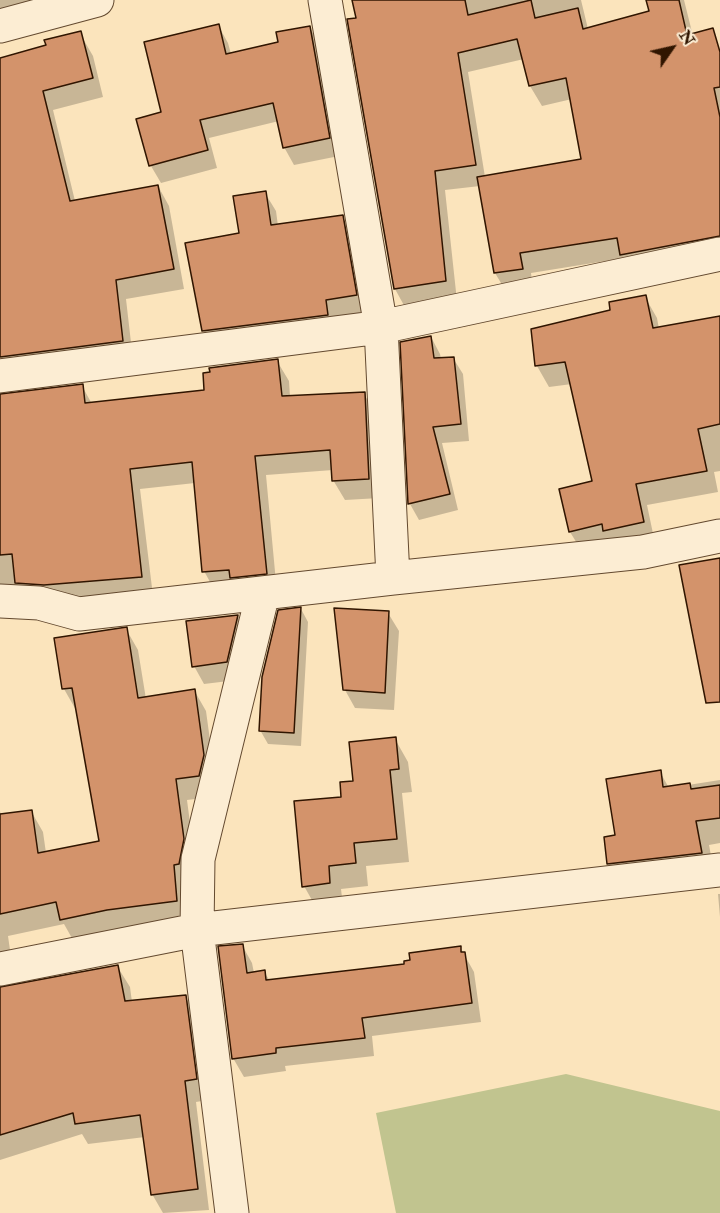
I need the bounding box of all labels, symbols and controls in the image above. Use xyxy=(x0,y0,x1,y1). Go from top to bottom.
north arrow xyxy=(642,18,702,78)
text: N xyxy=(675,26,699,49)

